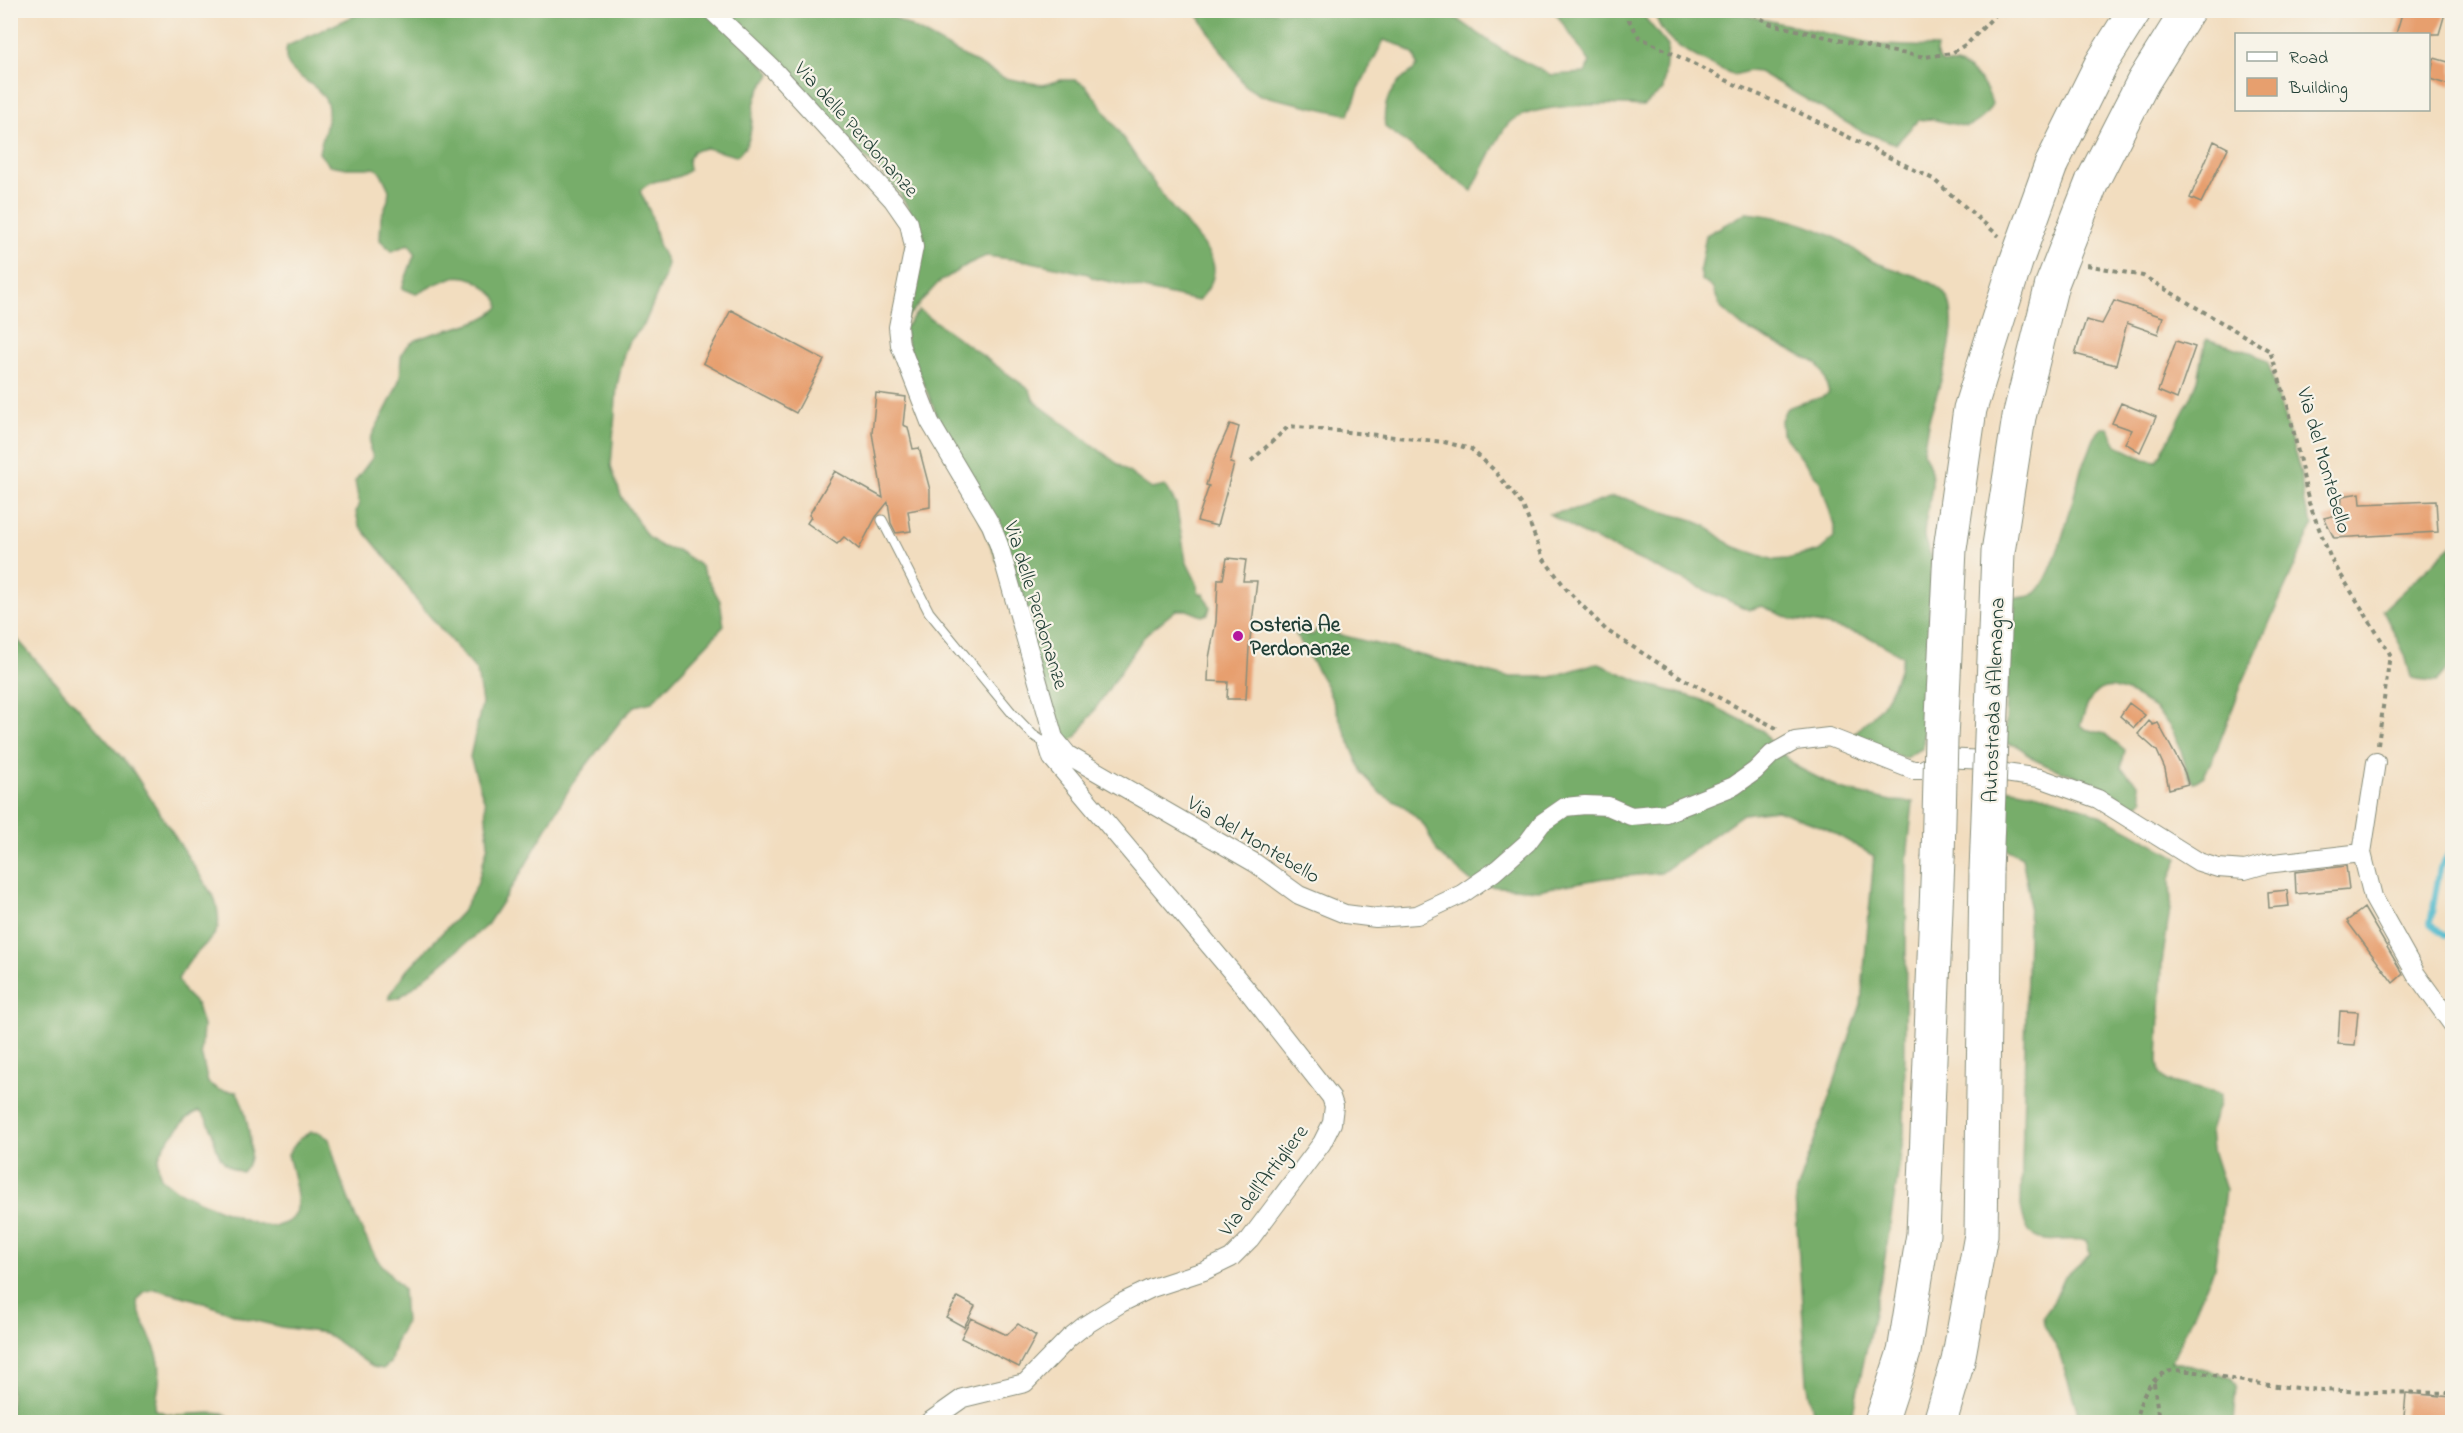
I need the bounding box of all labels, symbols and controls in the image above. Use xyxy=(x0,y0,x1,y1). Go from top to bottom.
legend xyxy=(2235,33,2430,111)
text: Road xyxy=(2289,46,2328,72)
street label: Via delle Perdonanze xyxy=(785,55,925,205)
text: Building xyxy=(2288,76,2348,103)
street label: Via del Montebello xyxy=(2288,383,2358,537)
street label: Via delle Perdonanze xyxy=(995,517,1075,694)
street label: Autostrada d'Alemagna xyxy=(1976,597,2016,803)
place label: Osteria Ae Perdonanze xyxy=(1250,611,1350,665)
marker: Osteria Ae Perdonanze xyxy=(1231,629,1245,643)
street label: Via del Montebello xyxy=(1180,789,1325,892)
street label: Via dell'Artigliere xyxy=(1212,1118,1319,1245)

